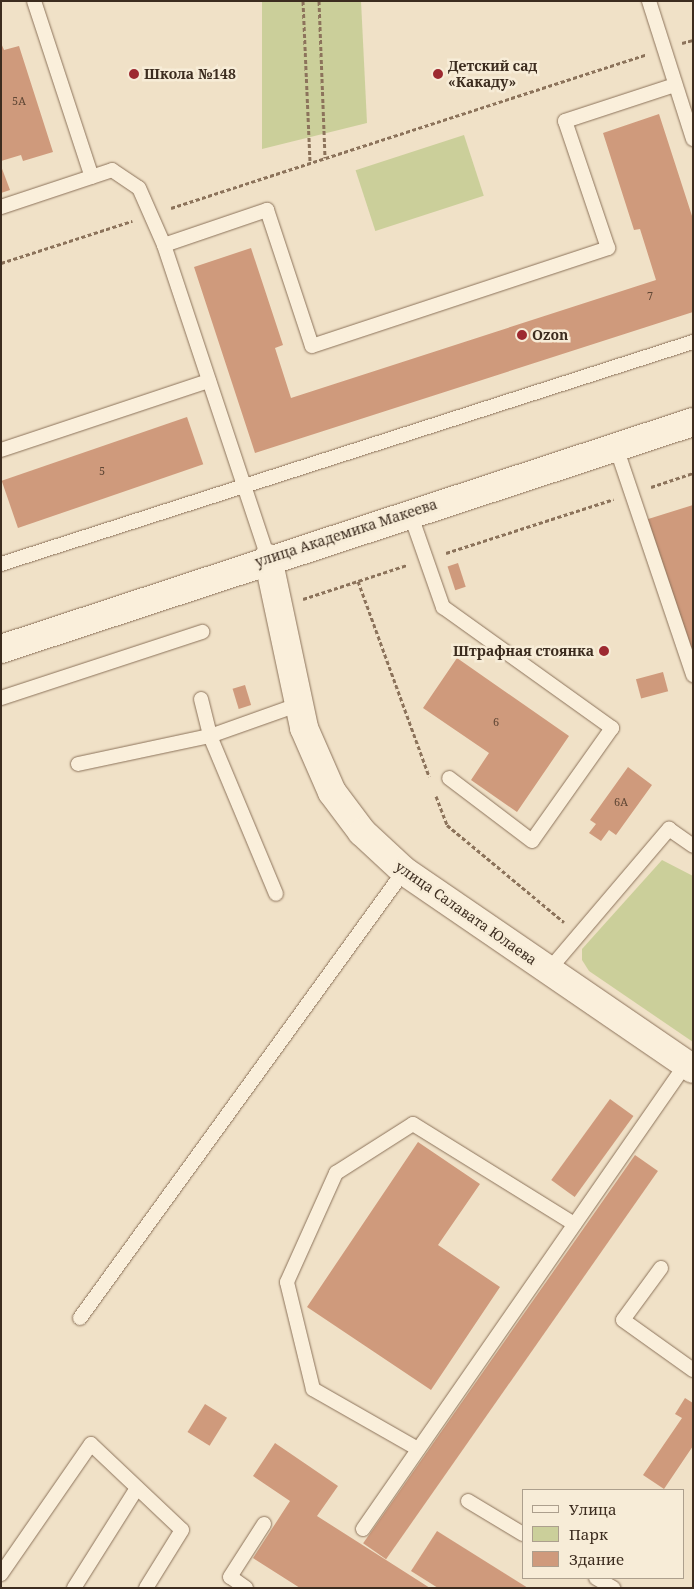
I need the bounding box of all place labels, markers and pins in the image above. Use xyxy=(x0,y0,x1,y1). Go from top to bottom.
place label: Детский сад «Какаду» xyxy=(448,58,537,90)
place label: Школа №148 xyxy=(144,66,236,82)
marker: Школа №148 xyxy=(128,68,140,80)
marker: Детский сад «Какаду» xyxy=(432,68,444,80)
place label: Ozon xyxy=(532,327,568,343)
marker: Ozon xyxy=(516,329,528,341)
place label: Штрафная стоянка xyxy=(453,643,594,659)
marker: Штрафная стоянка xyxy=(598,645,610,657)

